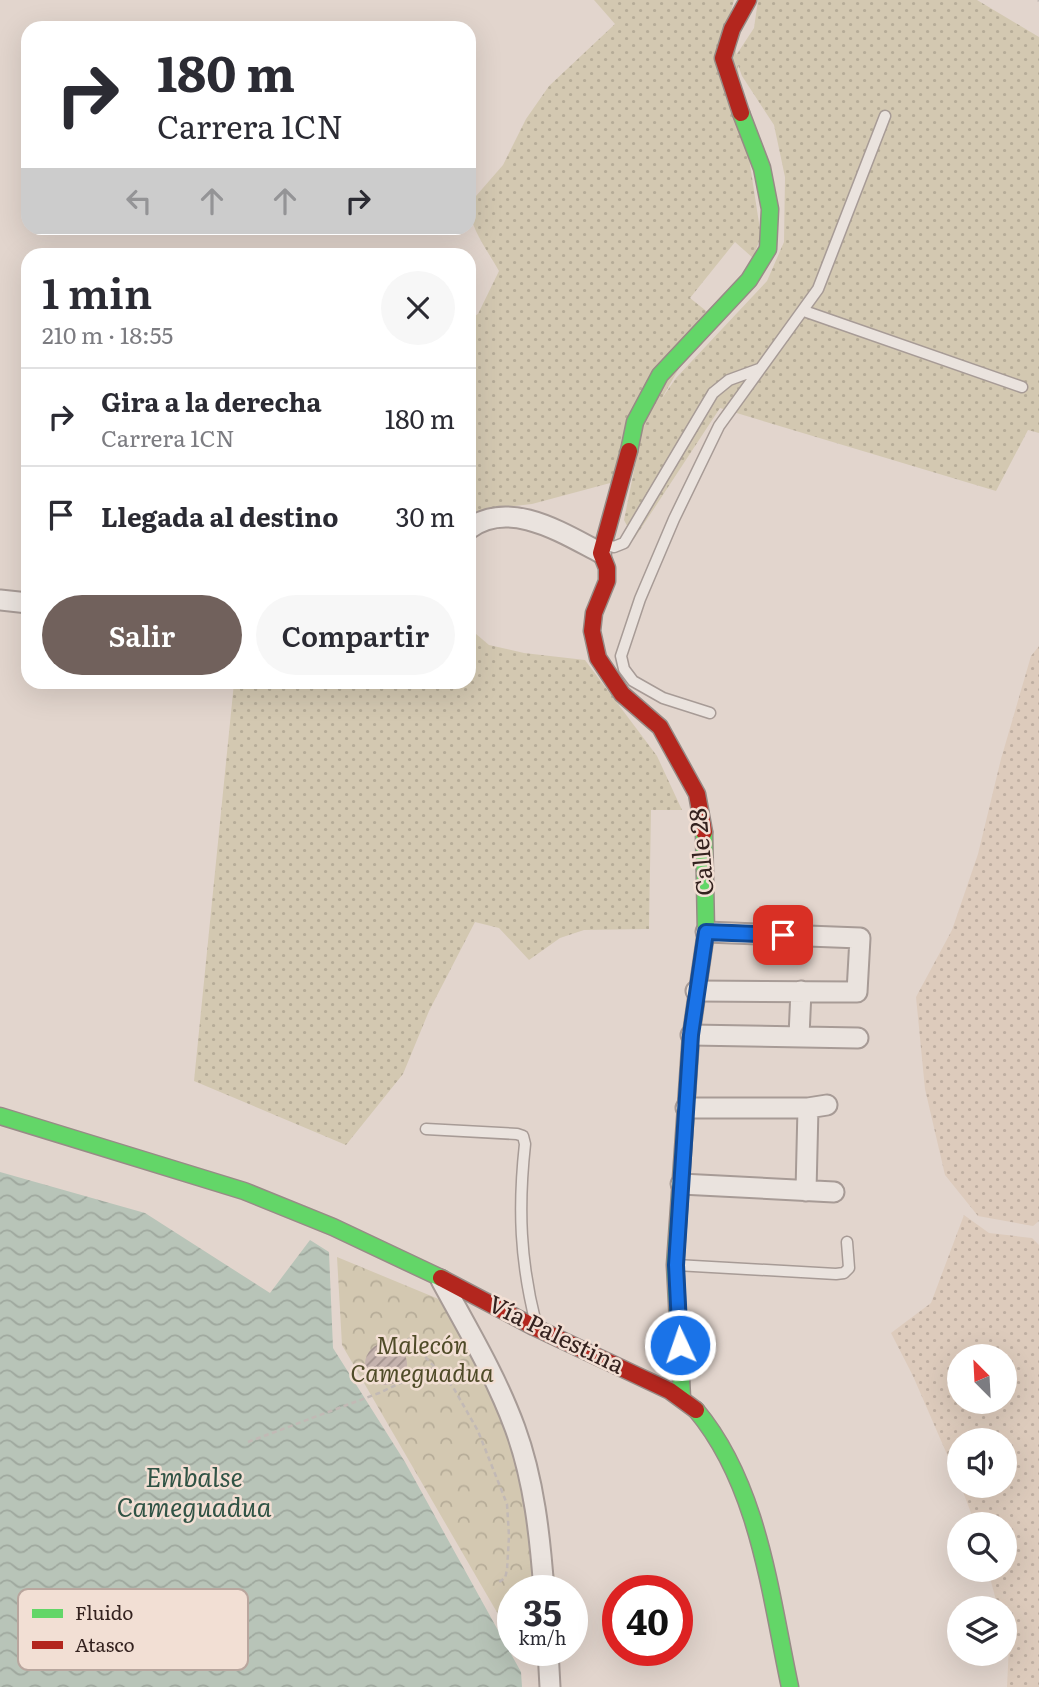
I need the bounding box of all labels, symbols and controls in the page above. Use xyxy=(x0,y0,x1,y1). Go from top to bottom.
text: 180 m xyxy=(157,34,295,107)
icon: right xyxy=(42,49,133,140)
text: Carrera 1CN xyxy=(157,101,343,149)
icon: left xyxy=(120,182,158,220)
icon: ahead xyxy=(193,182,231,220)
icon: ahead xyxy=(266,182,304,220)
icon: right xyxy=(339,182,377,220)
text: 1 min xyxy=(42,260,152,322)
button: close xyxy=(381,271,455,345)
text: 210 m · 18:55 xyxy=(42,317,173,351)
text: Gira a la derecha xyxy=(101,381,321,420)
icon: right xyxy=(42,398,80,436)
text: 180 m xyxy=(385,398,455,437)
text: Carrera 1CN xyxy=(101,420,235,454)
icon: arrive xyxy=(42,496,80,534)
text: Llegada al destino xyxy=(101,496,338,535)
text: 30 m xyxy=(395,496,455,535)
button: Salir xyxy=(42,595,242,675)
button: Compartir xyxy=(256,595,455,675)
street label: Calle 28 xyxy=(678,807,721,898)
pin xyxy=(753,905,813,965)
icon: arrive xyxy=(764,916,802,954)
street label: Vía Palestina xyxy=(483,1285,631,1381)
position arrow xyxy=(643,1308,717,1382)
park label: Malecón Cameguadua xyxy=(350,1326,494,1389)
north arrow xyxy=(947,1344,1017,1414)
map controls xyxy=(947,1344,1017,1666)
button: sound xyxy=(947,1428,1017,1498)
water label: Embalse Cameguadua xyxy=(116,1456,272,1525)
button: search xyxy=(947,1512,1017,1582)
speed limit sign: 40 xyxy=(602,1575,693,1666)
text: 35 xyxy=(523,1585,562,1637)
legend xyxy=(18,1589,248,1670)
button: layers xyxy=(947,1596,1017,1666)
text: Fluido xyxy=(75,1598,133,1626)
text: km/h xyxy=(519,1624,566,1651)
text: Atasco xyxy=(75,1630,135,1658)

